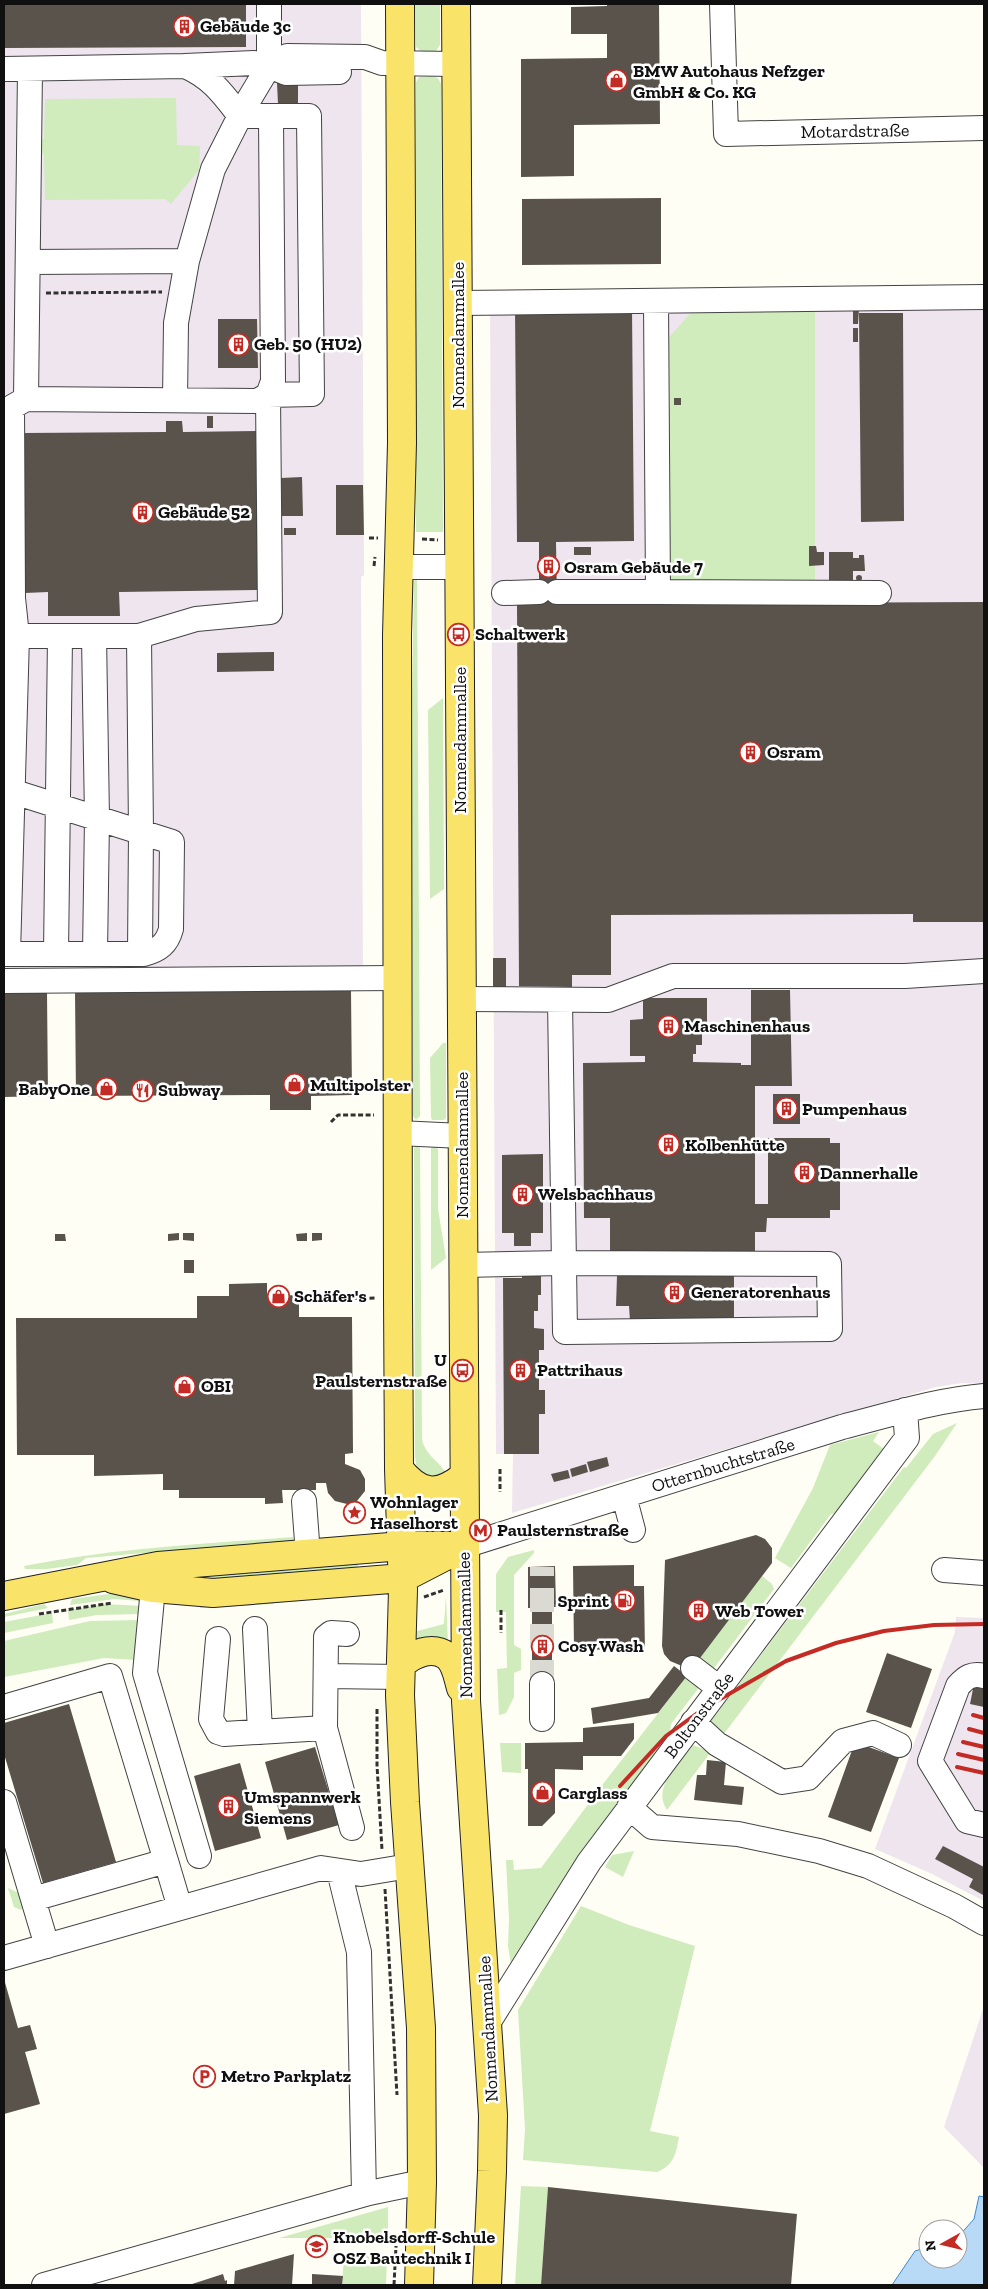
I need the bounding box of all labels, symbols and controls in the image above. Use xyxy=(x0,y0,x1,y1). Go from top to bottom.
building icon: Gebäude 3c xyxy=(172,14,196,38)
place label: Gebäude 3c xyxy=(200,15,291,37)
place label: BMW Autohaus Nefzger GmbH & Co. KG xyxy=(633,60,825,103)
shop icon: BMW Autohaus Nefzger GmbH & Co. KG xyxy=(605,69,629,93)
street label: Motardstraße xyxy=(801,119,909,143)
street label: Nonnendammallee xyxy=(447,262,469,408)
building icon: Geb. 50 (HU2) xyxy=(226,332,250,356)
place label: Geb. 50 (HU2) xyxy=(254,333,362,355)
building icon: Gebäude 52 xyxy=(130,500,154,524)
place label: Gebäude 52 xyxy=(158,501,250,523)
building icon: Osram Gebäude 7 xyxy=(536,555,560,579)
place label: Osram Gebäude 7 xyxy=(564,556,703,578)
bus stop icon: Schaltwerk xyxy=(447,622,471,646)
place label: Schaltwerk xyxy=(475,623,565,645)
street label: Nonnendammallee xyxy=(449,667,471,813)
building icon: Osram xyxy=(739,740,763,764)
place label: Osram xyxy=(767,741,821,763)
building icon: Maschinenhaus xyxy=(656,1014,680,1038)
place label: Maschinenhaus xyxy=(684,1015,810,1037)
street label: Nonnendammallee xyxy=(451,1072,473,1218)
shop icon: Multipolster xyxy=(282,1073,306,1097)
place label: Multipolster xyxy=(310,1074,411,1096)
shop icon: BabyOne xyxy=(94,1077,118,1101)
place label: BabyOne xyxy=(18,1078,90,1100)
restaurant icon: Subway xyxy=(130,1078,154,1102)
place label: Subway xyxy=(158,1079,221,1101)
building icon: Pumpenhaus xyxy=(774,1097,798,1121)
place label: Pumpenhaus xyxy=(802,1098,907,1120)
building icon: Kolbenhütte xyxy=(657,1133,681,1157)
place label: Kolbenhütte xyxy=(685,1134,785,1156)
building icon: Dannerhalle xyxy=(792,1161,816,1185)
place label: Dannerhalle xyxy=(820,1162,918,1184)
building icon: Welsbachhaus xyxy=(510,1182,534,1206)
place label: Welsbachhaus xyxy=(538,1183,653,1205)
building icon: Generatorenhaus xyxy=(663,1280,687,1304)
place label: Generatorenhaus xyxy=(691,1281,831,1303)
shop icon: Schäfer's xyxy=(266,1284,290,1308)
place label: Schäfer's xyxy=(294,1285,367,1307)
place label: U Paulsternstraße xyxy=(315,1349,447,1392)
bus stop icon: U Paulsternstraße xyxy=(451,1358,475,1382)
building icon: Pattrihaus xyxy=(509,1358,533,1382)
place label: Pattrihaus xyxy=(537,1359,623,1381)
shop icon: OBI xyxy=(173,1374,197,1398)
place label: OBI xyxy=(201,1375,231,1397)
street label: Otternbuchtstraße xyxy=(649,1433,797,1497)
place label: Wohnlager Haselhorst xyxy=(370,1491,459,1534)
place icon: Wohnlager Haselhorst xyxy=(342,1500,366,1524)
metro station icon: Paulsternstraße xyxy=(469,1518,493,1542)
place label: Paulsternstraße xyxy=(497,1519,629,1541)
street label: Nonnendammallee xyxy=(453,1552,477,1698)
fuel station icon: Sprint xyxy=(613,1589,637,1613)
place label: Sprint xyxy=(558,1590,610,1612)
building icon: Web Tower xyxy=(687,1599,711,1623)
place label: Web Tower xyxy=(715,1600,804,1622)
building icon: Cosy Wash xyxy=(530,1634,554,1658)
place label: Cosy Wash xyxy=(558,1635,644,1657)
street label: Boltonstraße xyxy=(659,1668,739,1762)
shop icon: Carglass xyxy=(530,1781,554,1805)
place label: Carglass xyxy=(558,1782,628,1804)
place label: Umspannwerk Siemens xyxy=(244,1786,361,1829)
building icon: Umspannwerk Siemens xyxy=(216,1795,240,1819)
street label: Nonnendammallee xyxy=(473,1955,503,2103)
parking icon: Metro Parkplatz xyxy=(193,2064,217,2088)
place label: Metro Parkplatz xyxy=(221,2065,352,2087)
north arrow xyxy=(918,2219,968,2269)
place label: Knobelsdorff-Schule OSZ Bautechnik I xyxy=(333,2226,495,2269)
school or university icon: Knobelsdorff-Schule OSZ Bautechnik I xyxy=(305,2235,329,2259)
text: N xyxy=(921,2239,940,2252)

